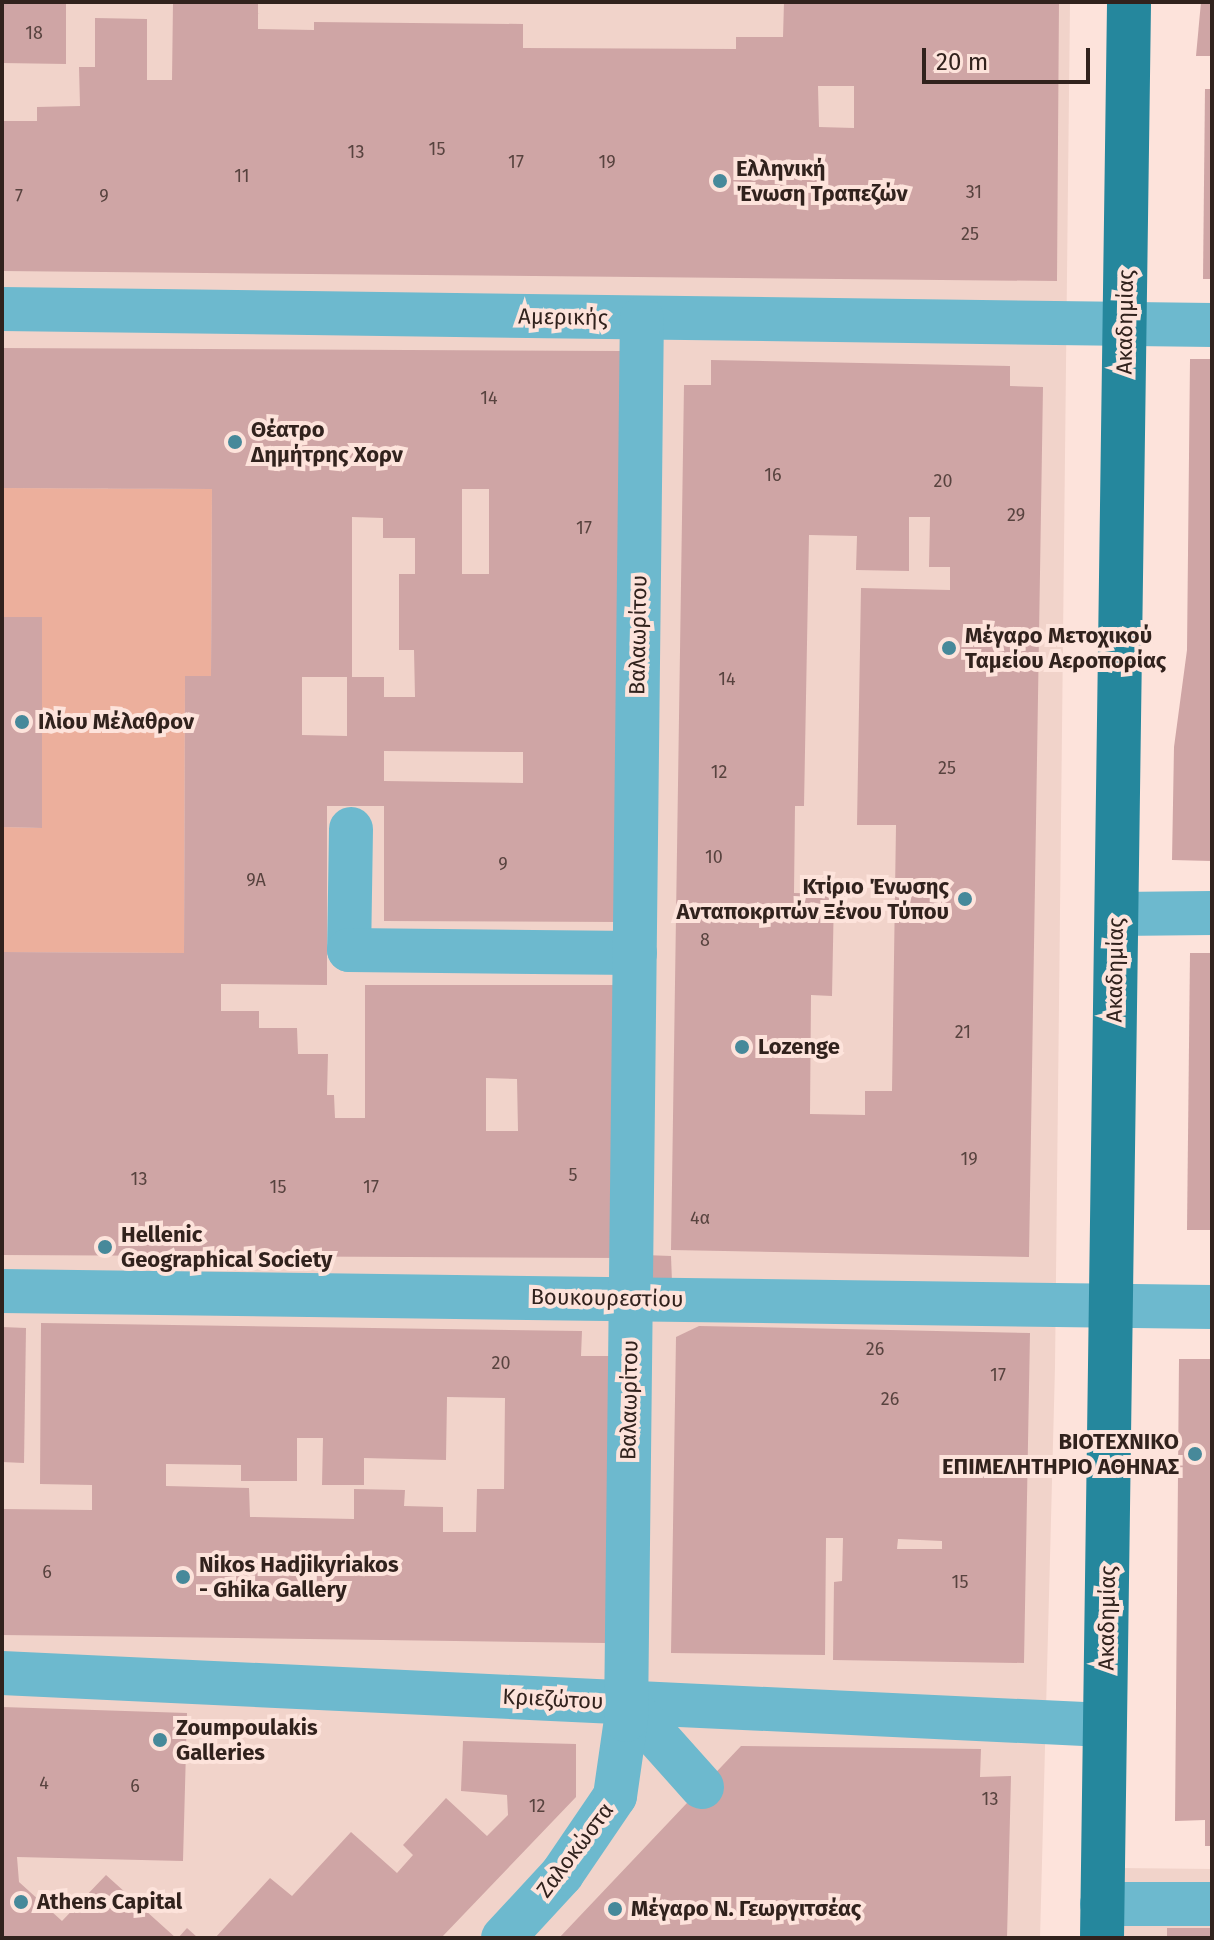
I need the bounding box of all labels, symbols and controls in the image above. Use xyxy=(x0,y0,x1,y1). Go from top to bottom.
house number: 18 xyxy=(25,22,43,44)
scale bar xyxy=(926,32,1094,82)
text: 20 m xyxy=(936,48,988,76)
house number: 15 xyxy=(429,138,445,160)
house number: 13 xyxy=(348,141,364,163)
house number: 17 xyxy=(508,151,524,173)
house number: 19 xyxy=(598,151,616,173)
place label: Ελληνική Ένωση Τραπεζών xyxy=(736,155,908,206)
house number: 11 xyxy=(234,165,250,187)
marker: Ελληνική Ένωση Τραπεζών xyxy=(711,172,729,190)
house number: 31 xyxy=(966,181,982,203)
house number: 7 xyxy=(15,185,23,207)
house number: 9 xyxy=(99,185,109,207)
house number: 25 xyxy=(961,223,979,245)
street label: Ακαδημίας xyxy=(1111,269,1139,375)
street label: Αμερικής xyxy=(518,303,608,331)
house number: 14 xyxy=(480,387,498,409)
place label: Θέατρο Δημήτρης Χορν xyxy=(251,416,403,468)
marker: Θέατρο Δημήτρης Χορν xyxy=(226,433,244,451)
house number: 16 xyxy=(764,464,782,486)
house number: 20 xyxy=(934,470,952,492)
house number: 29 xyxy=(1007,504,1025,526)
house number: 17 xyxy=(576,517,592,539)
street label: Βαλαωρίτου xyxy=(624,575,652,695)
place label: Μέγαρο Μετοχικού Ταμείου Αεροπορίας xyxy=(965,622,1166,674)
marker: Μέγαρο Μετοχικού Ταμείου Αεροπορίας xyxy=(940,639,958,657)
house number: 14 xyxy=(718,668,736,690)
place label: Ιλίου Μέλαθρον xyxy=(38,709,194,735)
marker: Ιλίου Μέλαθρον xyxy=(13,713,31,731)
house number: 25 xyxy=(938,757,956,779)
house number: 12 xyxy=(711,761,727,783)
house number: 10 xyxy=(705,846,723,868)
house number: 9 xyxy=(498,853,508,875)
house number: 9Α xyxy=(246,869,266,891)
place label: Κτίριο Ένωσης Ανταποκριτών Ξένου Τύπου xyxy=(677,873,949,924)
marker: Κτίριο Ένωσης Ανταποκριτών Ξένου Τύπου xyxy=(956,890,974,908)
street label: Ακαδημίας xyxy=(1101,917,1129,1023)
house number: 8 xyxy=(700,929,710,951)
house number: 21 xyxy=(955,1021,971,1043)
place label: Lozenge xyxy=(758,1034,840,1060)
marker: Lozenge xyxy=(733,1038,751,1056)
house number: 19 xyxy=(960,1148,978,1170)
house number: 5 xyxy=(568,1164,578,1186)
house number: 13 xyxy=(131,1168,147,1190)
house number: 15 xyxy=(270,1176,286,1198)
house number: 17 xyxy=(363,1176,379,1198)
house number: 4α xyxy=(690,1207,710,1229)
place label: Hellenic Geographical Society xyxy=(121,1221,332,1272)
marker: Hellenic Geographical Society xyxy=(96,1238,114,1256)
street label: Βουκουρεστίου xyxy=(530,1283,684,1313)
house number: 26 xyxy=(866,1338,884,1360)
street label: Βαλαωρίτου xyxy=(615,1340,643,1460)
house number: 20 xyxy=(492,1352,510,1374)
house number: 17 xyxy=(990,1364,1006,1386)
house number: 26 xyxy=(881,1388,899,1410)
place label: ΒΙΟΤΕΧΝΙΚΟ ΕΠΙΜΕΛΗΤΗΡΙΟ ΑΘΗΝΑΣ xyxy=(942,1428,1179,1480)
marker: ΒΙΟΤΕΧΝΙΚΟ ΕΠΙΜΕΛΗΤΗΡΙΟ ΑΘΗΝΑΣ xyxy=(1186,1445,1204,1463)
place label: Nikos Hadjikyriakos - Ghika Gallery xyxy=(199,1551,399,1602)
house number: 6 xyxy=(42,1561,52,1583)
street label: Ακαδημίας xyxy=(1093,1565,1121,1671)
marker: Nikos Hadjikyriakos - Ghika Gallery xyxy=(174,1568,192,1586)
house number: 15 xyxy=(952,1571,968,1593)
street label: Κριεζώτου xyxy=(502,1683,604,1715)
place label: Zoumpoulakis Galleries xyxy=(176,1714,318,1766)
marker: Zoumpoulakis Galleries xyxy=(151,1731,169,1749)
house number: 4 xyxy=(39,1772,49,1794)
house number: 6 xyxy=(130,1775,140,1797)
house number: 13 xyxy=(982,1788,998,1810)
house number: 12 xyxy=(529,1795,545,1817)
street label: Ζαλοκώστα xyxy=(531,1798,619,1902)
place label: Athens Capital xyxy=(37,1889,182,1915)
marker: Athens Capital xyxy=(12,1893,30,1911)
place label: Μέγαρο Ν. Γεωργιτσέας xyxy=(631,1896,861,1922)
marker: Μέγαρο Ν. Γεωργιτσέας xyxy=(606,1900,624,1918)

